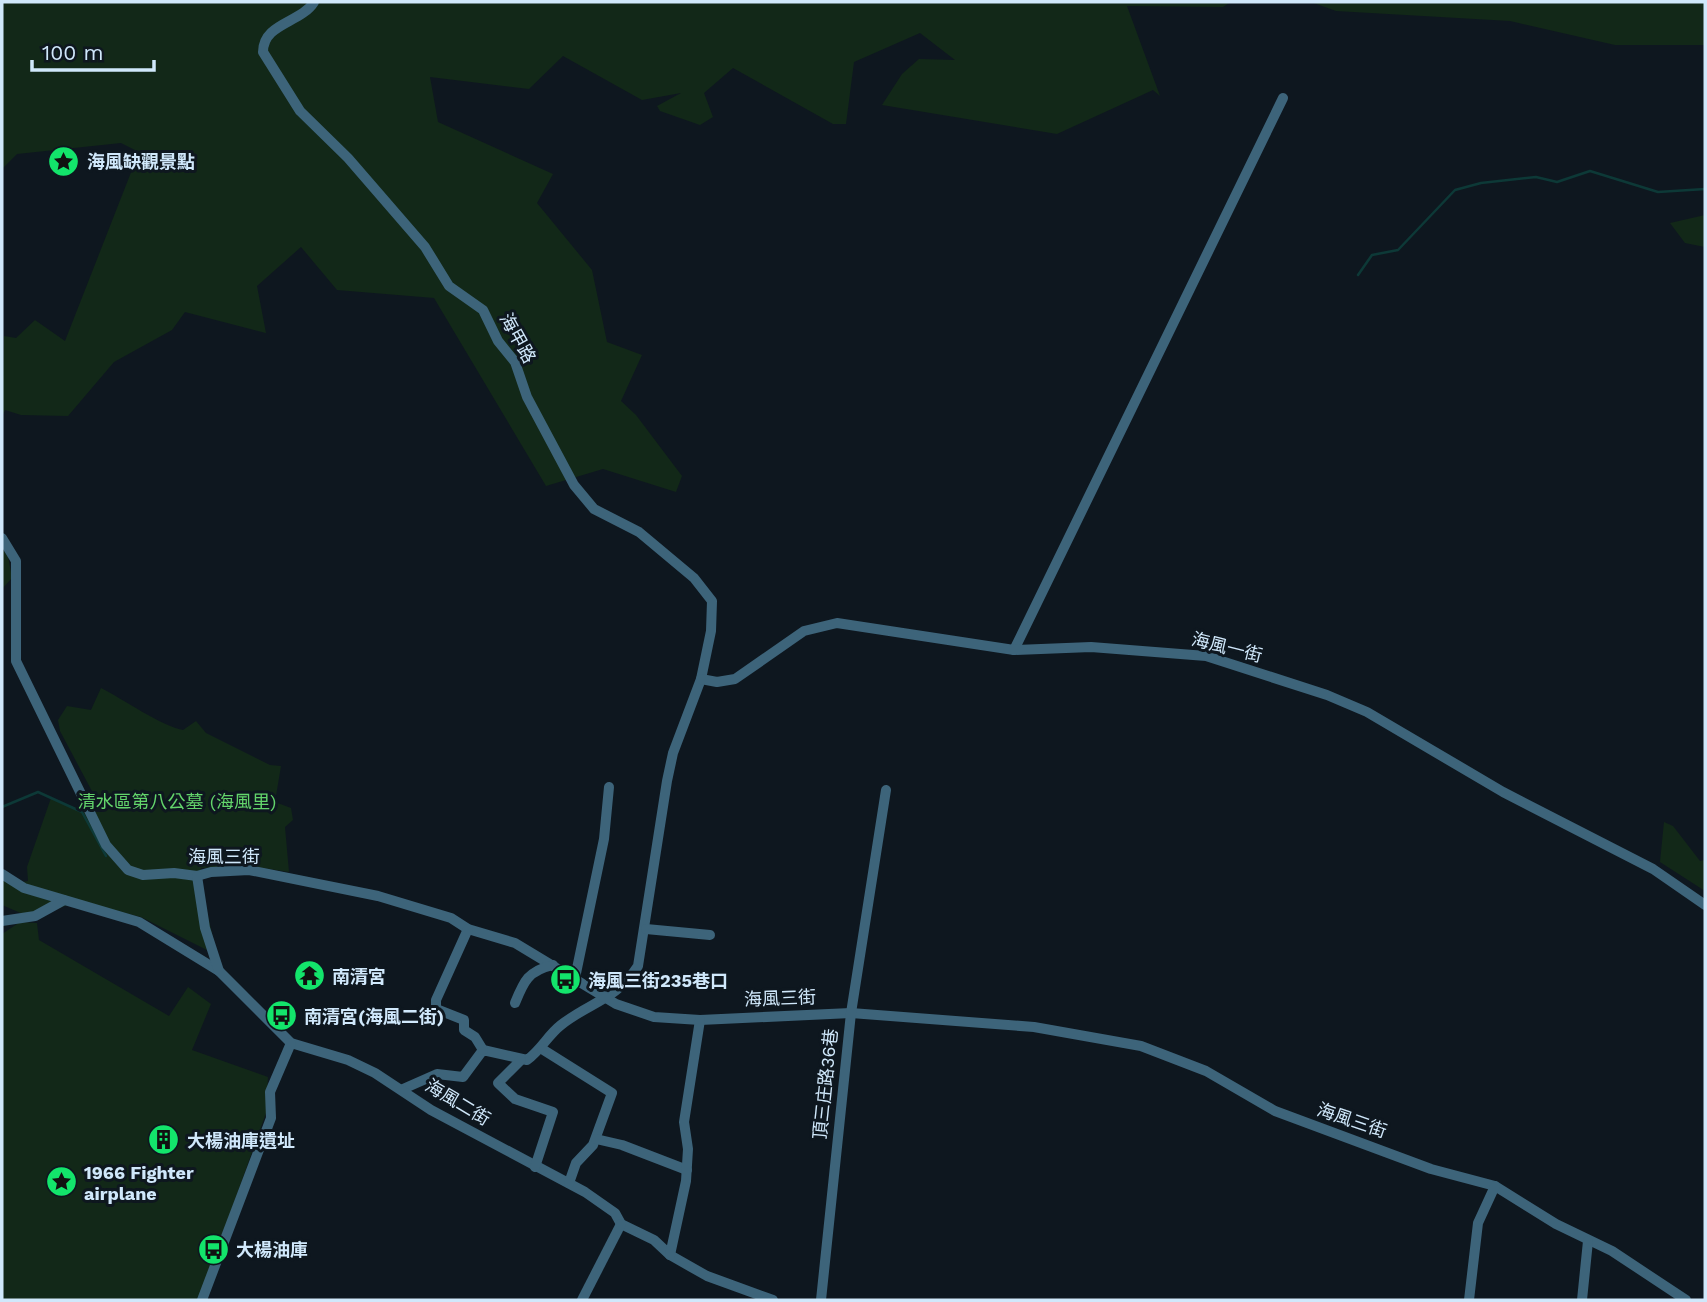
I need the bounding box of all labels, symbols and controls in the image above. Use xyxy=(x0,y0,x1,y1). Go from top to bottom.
scale bar xyxy=(32,28,154,72)
text: 100 m xyxy=(42,40,104,65)
place icon: 海風缺觀景點 xyxy=(47,144,81,178)
place label: 海風缺觀景點 xyxy=(87,151,195,172)
street label: 海甲路 xyxy=(496,309,540,367)
street label: 海風一街 xyxy=(1190,628,1264,666)
park label: 清水區第八公墓 (海風里) xyxy=(78,791,276,812)
street label: 海風三街 xyxy=(188,846,260,867)
temple icon: 南清宮 xyxy=(292,959,326,993)
bus stop icon: 海風三街235巷口 xyxy=(548,963,582,997)
place label: 南清宮 xyxy=(332,966,386,987)
place label: 海風三街235巷口 xyxy=(588,970,728,991)
street label: 海風三街 xyxy=(744,986,816,1010)
bus stop icon: 南清宮(海風二街) xyxy=(264,999,298,1033)
place label: 南清宮(海風二街) xyxy=(304,1006,444,1027)
street label: 頂三庄路36巷 xyxy=(809,1027,841,1141)
street label: 海風二街 xyxy=(422,1074,494,1130)
street label: 海風三街 xyxy=(1315,1098,1389,1142)
building icon: 大楊油庫遺址 xyxy=(147,1123,181,1157)
place label: 大楊油庫遺址 xyxy=(187,1130,295,1151)
place label: 1966 Fighter airplane xyxy=(84,1162,194,1204)
place icon: 1966 Fighter airplane xyxy=(44,1165,78,1199)
bus stop icon: 大楊油庫 xyxy=(196,1232,230,1266)
place label: 大楊油庫 xyxy=(236,1239,308,1260)

